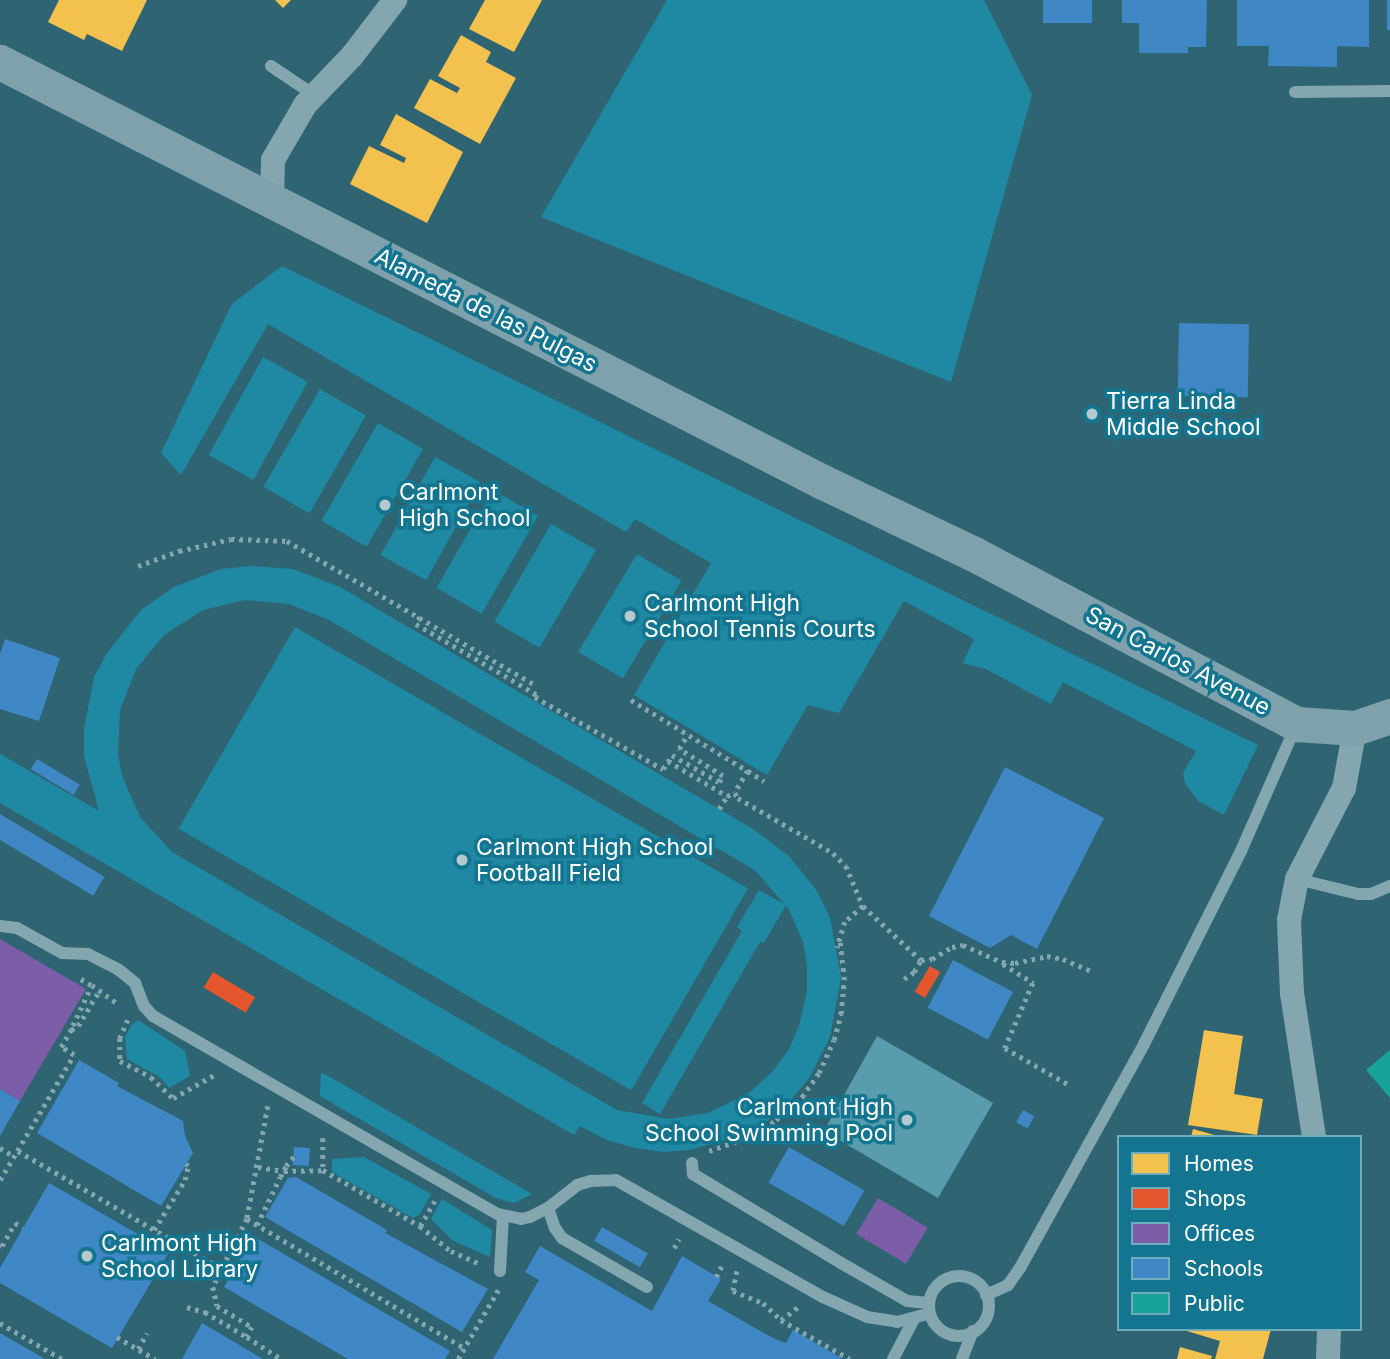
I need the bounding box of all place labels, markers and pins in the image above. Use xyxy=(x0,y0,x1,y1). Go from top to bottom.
place label: Tierra Linda Middle School xyxy=(1106,387,1261,441)
marker: Tierra Linda Middle School xyxy=(1084,406,1100,422)
place label: Carlmont High School xyxy=(399,478,530,532)
marker: Carlmont High School xyxy=(377,497,393,513)
place label: Carlmont High School Tennis Courts xyxy=(644,589,876,643)
marker: Carlmont High School Tennis Courts xyxy=(622,608,638,624)
place label: Carlmont High School Football Field xyxy=(476,833,713,887)
marker: Carlmont High School Football Field xyxy=(454,852,470,868)
place label: Carlmont High School Swimming Pool xyxy=(645,1093,893,1147)
marker: Carlmont High School Swimming Pool xyxy=(899,1112,915,1128)
place label: Carlmont High School Library xyxy=(101,1229,258,1283)
marker: Carlmont High School Library xyxy=(79,1248,95,1264)

